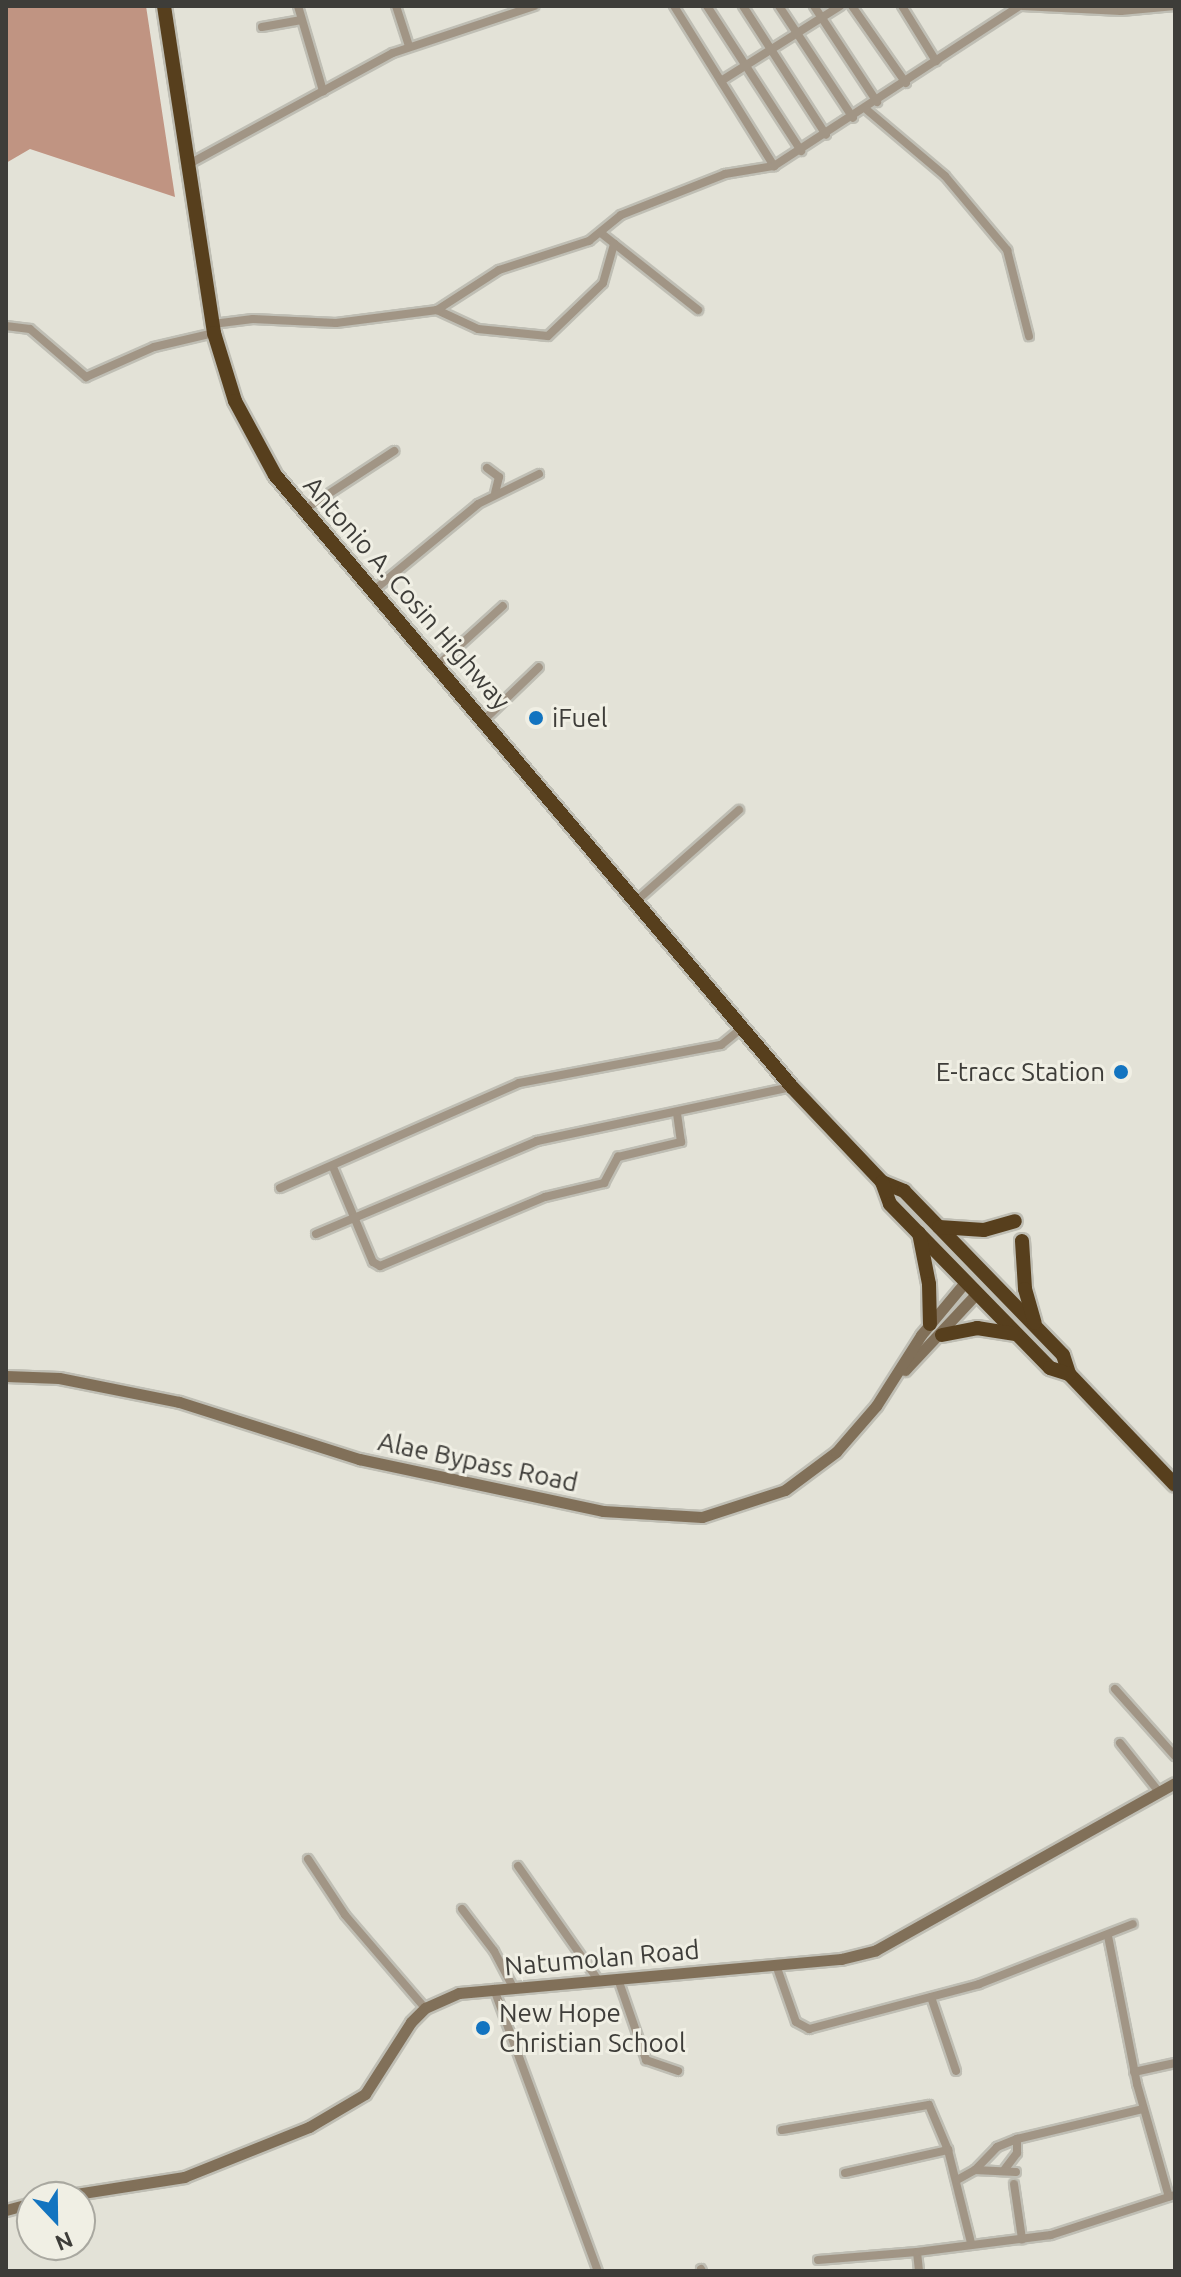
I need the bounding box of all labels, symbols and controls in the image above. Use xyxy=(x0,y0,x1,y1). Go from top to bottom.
street label: Antonio A. Cosin Highway xyxy=(297,470,517,716)
place label: iFuel xyxy=(552,702,608,734)
marker: iFuel xyxy=(527,709,545,727)
place label: E-tracc Station xyxy=(936,1056,1105,1088)
marker: E-tracc Station xyxy=(1112,1063,1130,1081)
street label: Alae Bypass Road xyxy=(375,1426,581,1498)
street label: Natumolan Road xyxy=(503,1934,701,1982)
place label: New Hope Christian School xyxy=(499,1997,686,2058)
marker: New Hope Christian School xyxy=(474,2019,492,2037)
north arrow xyxy=(16,2181,96,2261)
text: N xyxy=(52,2227,77,2257)

